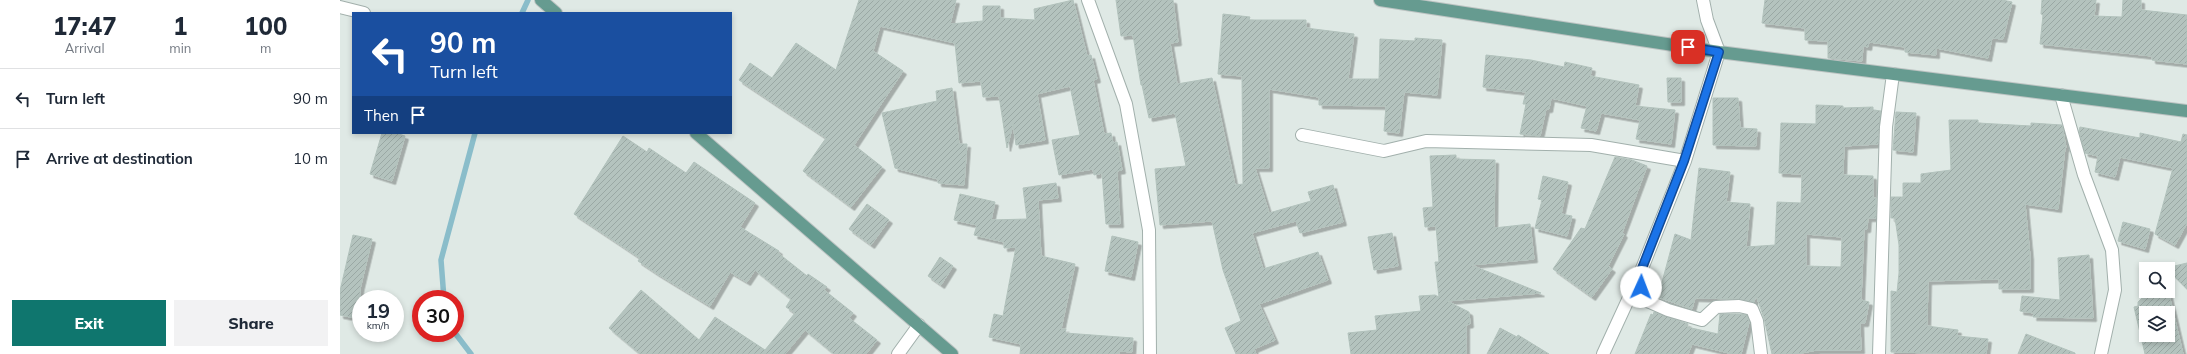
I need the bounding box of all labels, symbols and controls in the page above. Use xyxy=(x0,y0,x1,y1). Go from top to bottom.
text: 17:47 xyxy=(53,11,117,41)
text: 1 xyxy=(173,11,188,41)
text: 100 xyxy=(244,11,287,41)
text: 90 m xyxy=(430,25,496,60)
icon: left xyxy=(364,28,416,80)
pin xyxy=(1671,30,1705,64)
icon: arrive xyxy=(1677,36,1699,58)
text: Arrival xyxy=(65,40,105,56)
text: min xyxy=(169,40,191,56)
text: m xyxy=(260,40,271,56)
text: Turn left xyxy=(430,60,498,83)
icon: left xyxy=(12,88,34,110)
text: Turn left xyxy=(46,89,105,108)
text: 90 m xyxy=(293,89,328,108)
icon: arrive xyxy=(407,104,429,126)
text: Then xyxy=(364,106,399,125)
icon: arrive xyxy=(12,148,34,170)
text: Arrive at destination xyxy=(46,149,193,168)
text: 10 m xyxy=(293,149,328,168)
map controls xyxy=(2139,262,2175,342)
button: search xyxy=(2139,262,2175,298)
position arrow xyxy=(1620,266,1662,308)
speed limit sign: 30 xyxy=(412,290,464,342)
text: 19 xyxy=(366,298,390,323)
button: Exit xyxy=(12,300,166,346)
button: Share xyxy=(174,300,328,346)
button: layers xyxy=(2139,306,2175,342)
text: km/h xyxy=(367,319,389,332)

